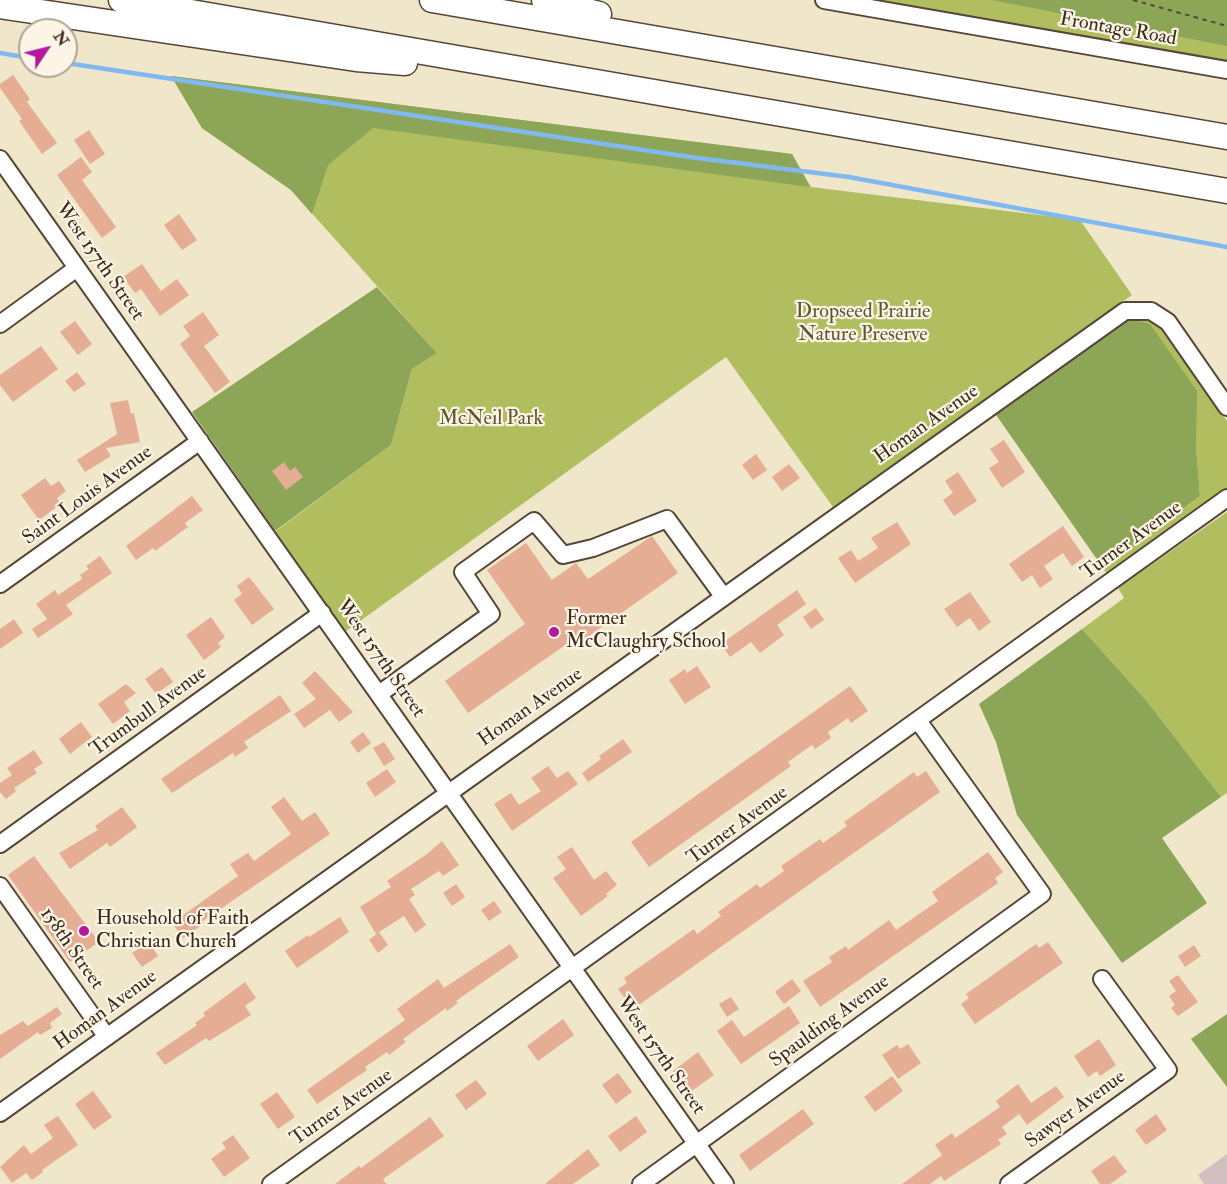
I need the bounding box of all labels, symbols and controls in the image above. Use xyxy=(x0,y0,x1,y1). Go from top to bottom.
street label: Frontage Road xyxy=(1058,8,1178,52)
north arrow xyxy=(18,18,78,78)
text: N xyxy=(49,27,73,50)
street label: West 157th Street xyxy=(49,198,149,326)
park label: Dropseed Prairie Nature Preserve xyxy=(796,301,930,348)
street label: Homan Avenue xyxy=(870,380,984,470)
park label: McNeil Park xyxy=(439,408,543,432)
street label: Saint Louis Avenue xyxy=(18,441,158,551)
street label: Turner Avenue xyxy=(1077,496,1187,586)
street label: West 157th Street xyxy=(330,595,430,723)
place label: Former McClaughry School xyxy=(566,608,726,655)
marker: Former McClaughry School xyxy=(547,625,561,639)
street label: Trumbull Avenue xyxy=(86,662,212,762)
street label: Homan Avenue xyxy=(474,663,588,753)
street label: Turner Avenue xyxy=(683,781,793,871)
street label: 158th Street xyxy=(34,903,108,995)
place label: Household of Faith Christian Church xyxy=(96,908,249,955)
marker: Household of Faith Christian Church xyxy=(77,924,91,938)
street label: Homan Avenue xyxy=(50,965,162,1057)
street label: Spaulding Avenue xyxy=(765,970,895,1074)
street label: West 157th Street xyxy=(610,992,710,1120)
street label: Turner Avenue xyxy=(286,1064,398,1152)
street label: Sawyer Avenue xyxy=(1021,1066,1131,1154)

